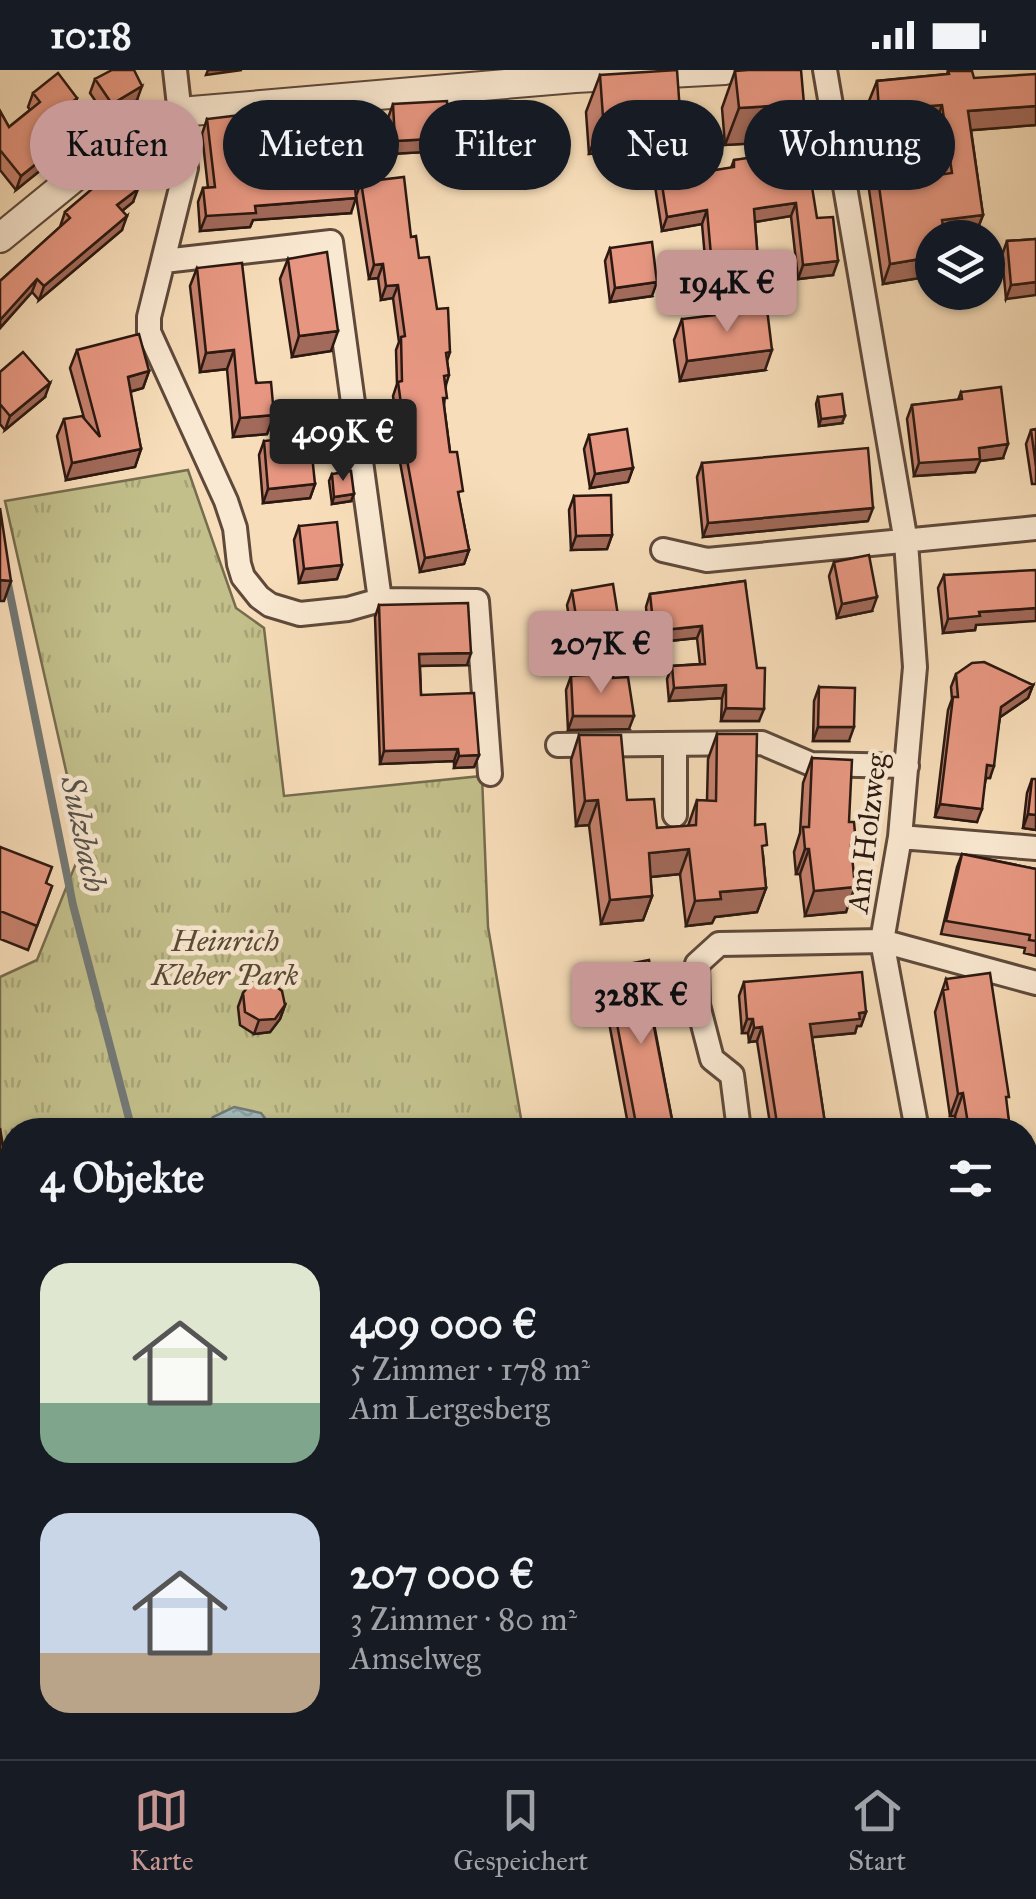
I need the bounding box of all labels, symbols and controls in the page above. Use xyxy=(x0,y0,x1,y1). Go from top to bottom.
text: 10:18 xyxy=(50,12,132,58)
chip: Kaufen xyxy=(30,100,203,190)
chip: Mieten xyxy=(223,100,399,190)
chip: Filter xyxy=(419,100,571,190)
chip: Neu xyxy=(591,100,724,190)
chip: Wohnung xyxy=(744,100,955,190)
map controls xyxy=(915,220,1005,310)
button: layers xyxy=(915,220,1005,310)
pin: 194K € xyxy=(646,250,808,335)
text: 194K € xyxy=(679,263,775,302)
pin: 409K € xyxy=(262,399,424,484)
text: 409K € xyxy=(292,412,394,451)
pin: 207K € xyxy=(520,611,682,696)
text: 207K € xyxy=(551,624,651,663)
street label: Am Holzweg xyxy=(839,750,895,917)
water label: Sulzbach xyxy=(52,772,115,896)
park label: Heinrich Kleber Park xyxy=(150,923,298,993)
pin: 328K € xyxy=(560,962,722,1047)
text: 328K € xyxy=(594,975,688,1014)
icon: filters xyxy=(943,1151,998,1206)
text: 4 Objekte xyxy=(40,1152,204,1204)
text: 409 000 € xyxy=(350,1298,537,1350)
icon: home xyxy=(120,1303,240,1423)
text: 5 Zimmer · 178 m² xyxy=(350,1350,590,1389)
text: Am Lergesberg xyxy=(350,1389,550,1428)
text: 207 000 € xyxy=(350,1548,534,1600)
icon: home xyxy=(120,1553,240,1673)
text: 3 Zimmer · 80 m² xyxy=(350,1600,577,1639)
text: Amselweg xyxy=(350,1639,481,1678)
tab: Karte xyxy=(130,1783,194,1878)
tab: Gespeichert xyxy=(453,1783,588,1878)
tab: Start xyxy=(848,1783,906,1878)

